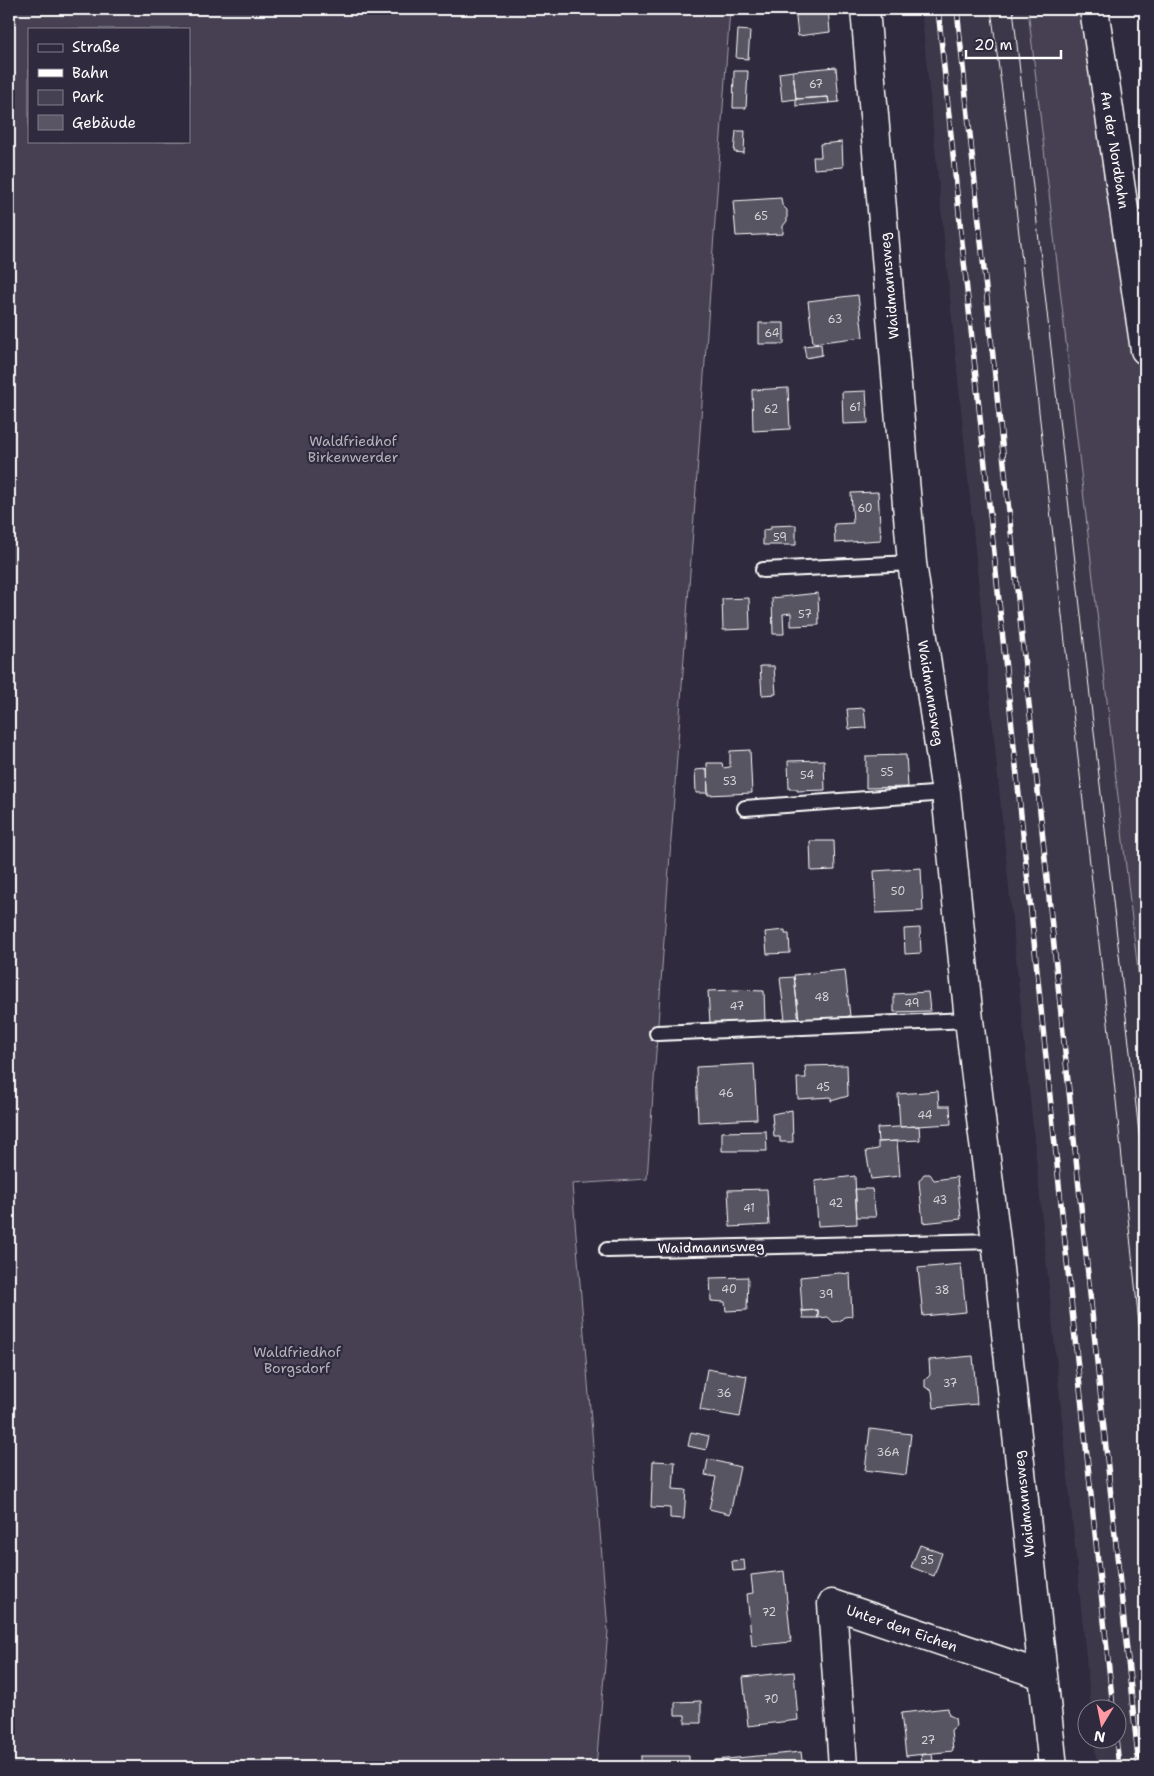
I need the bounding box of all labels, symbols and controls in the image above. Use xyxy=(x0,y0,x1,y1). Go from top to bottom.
legend xyxy=(28,28,190,142)
scale bar xyxy=(966,28,1062,60)
text: 20 m xyxy=(974,35,1013,55)
text: Straße xyxy=(72,37,120,57)
text: Bahn xyxy=(72,63,108,83)
house number: 67 xyxy=(809,77,823,92)
text: Park xyxy=(72,87,104,107)
street label: An der Nordbahn xyxy=(1097,90,1133,211)
text: Gebäude xyxy=(72,113,136,133)
house number: 65 xyxy=(754,209,768,224)
street label: Waidmannsweg xyxy=(875,232,903,340)
house number: 63 xyxy=(828,312,842,327)
house number: 64 xyxy=(764,326,780,341)
house number: 61 xyxy=(849,400,861,415)
house number: 62 xyxy=(764,402,778,417)
park label: Waldfriedhof Birkenwerder xyxy=(308,432,399,466)
house number: 60 xyxy=(857,501,873,516)
house number: 59 xyxy=(773,530,787,545)
house number: 57 xyxy=(798,607,812,622)
street label: Waidmannsweg xyxy=(914,639,948,747)
house number: 55 xyxy=(880,765,894,780)
house number: 54 xyxy=(800,768,814,783)
house number: 53 xyxy=(723,774,737,789)
house number: 50 xyxy=(891,884,905,899)
house number: 48 xyxy=(814,990,830,1005)
house number: 49 xyxy=(905,996,919,1011)
house number: 47 xyxy=(730,999,745,1014)
house number: 45 xyxy=(816,1080,830,1095)
house number: 46 xyxy=(718,1086,734,1101)
house number: 44 xyxy=(917,1108,933,1123)
house number: 43 xyxy=(933,1193,947,1208)
house number: 42 xyxy=(829,1196,843,1211)
house number: 41 xyxy=(743,1201,755,1216)
street label: Waidmannsweg xyxy=(657,1237,765,1257)
house number: 40 xyxy=(721,1282,737,1297)
house number: 38 xyxy=(934,1283,950,1298)
house number: 39 xyxy=(819,1287,833,1302)
park label: Waldfriedhof Borgsdorf xyxy=(253,1343,342,1377)
house number: 37 xyxy=(943,1376,958,1391)
house number: 36 xyxy=(716,1386,732,1401)
house number: 36A xyxy=(877,1445,899,1460)
street label: Waidmannsweg xyxy=(1009,1450,1039,1558)
house number: 35 xyxy=(920,1553,934,1568)
street label: Unter den Eichen xyxy=(844,1601,960,1656)
house number: 72 xyxy=(762,1605,776,1620)
house number: 70 xyxy=(763,1692,779,1707)
north arrow xyxy=(1076,1698,1126,1748)
text: N xyxy=(1093,1727,1107,1747)
house number: 27 xyxy=(921,1733,936,1748)

